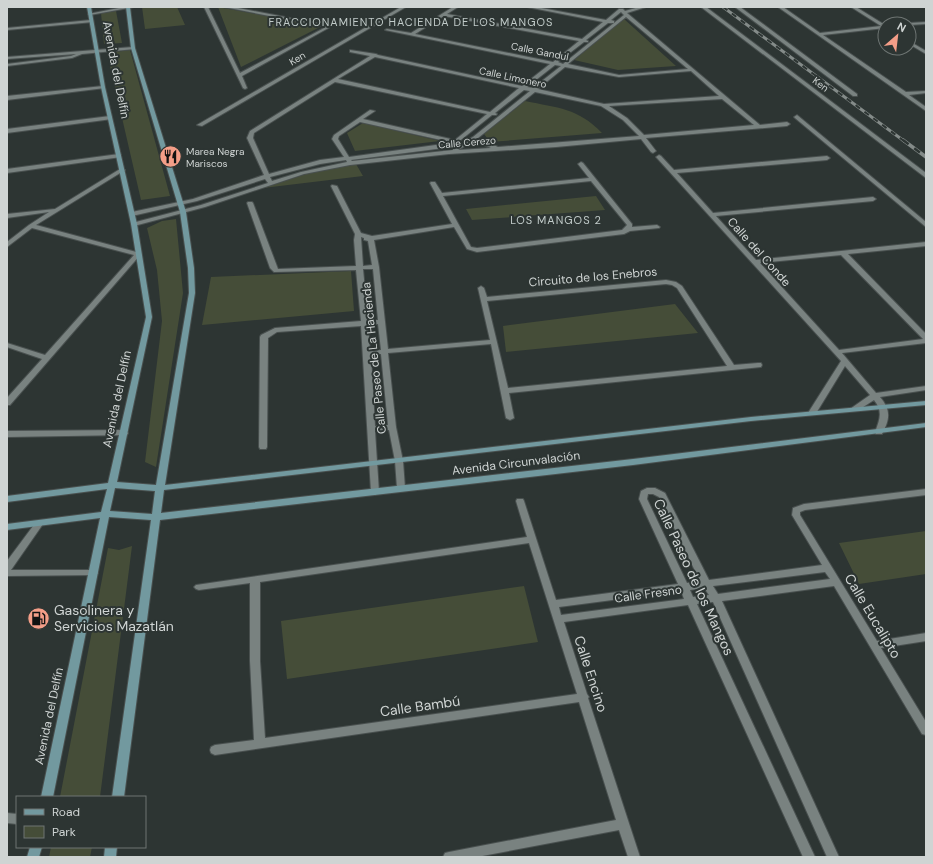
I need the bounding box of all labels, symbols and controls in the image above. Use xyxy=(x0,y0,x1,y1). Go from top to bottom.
district label: FRACCIONAMIENTO HACIENDA DE LOS MANGOS xyxy=(269,15,553,29)
north arrow xyxy=(877,16,917,56)
text: N xyxy=(895,19,909,35)
street label: Avenida del Delfín xyxy=(99,20,133,120)
street label: Calle Gandul xyxy=(510,40,570,63)
street label: Ken xyxy=(287,48,308,68)
street label: Calle Limonero xyxy=(478,64,548,91)
street label: Ken xyxy=(810,74,832,95)
street label: Calle Cerezo xyxy=(438,133,497,151)
restaurant icon: Marea Negra Mariscos xyxy=(157,144,183,170)
place label: Marea Negra Mariscos xyxy=(186,145,244,170)
district label: LOS MANGOS 2 xyxy=(510,213,602,227)
street label: Calle del Conde xyxy=(724,214,794,290)
street label: Circuito de los Enebros xyxy=(528,263,658,291)
street label: Calle Paseo de La Hacienda xyxy=(358,281,390,435)
street label: Avenida del Delfín xyxy=(99,349,135,449)
street label: Avenida Circunvalación xyxy=(451,447,581,479)
street label: Calle Paseo de los Mangos xyxy=(650,496,738,658)
street label: Calle Eucalipto xyxy=(841,570,905,662)
street label: Calle Fresno xyxy=(613,581,683,607)
place label: Gasolinera y Servicios Mazatlán xyxy=(54,601,174,635)
fuel station icon: Gasolinera y Servicios Mazatlán xyxy=(26,605,52,631)
street label: Calle Encino xyxy=(570,634,612,714)
street label: Avenida del Delfín xyxy=(31,666,67,766)
street label: Calle Bambú xyxy=(379,691,461,721)
legend xyxy=(16,796,146,848)
text: Road xyxy=(52,804,80,820)
text: Park xyxy=(52,824,76,840)

